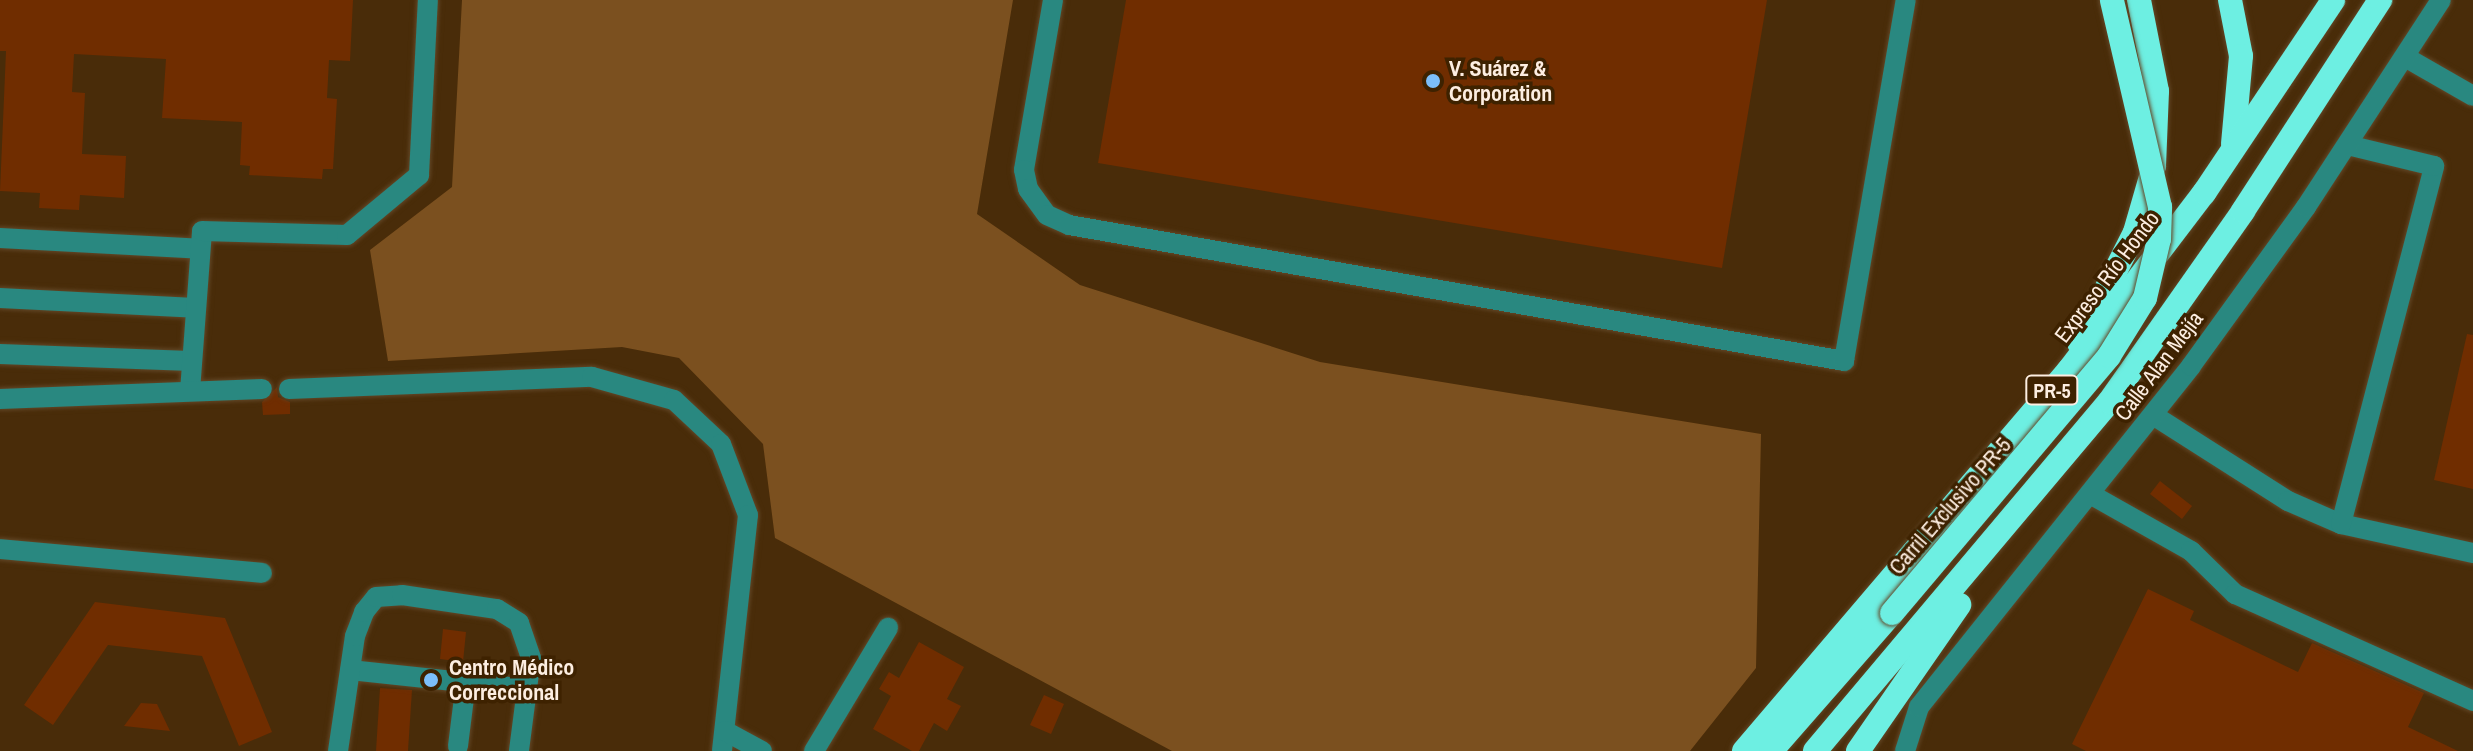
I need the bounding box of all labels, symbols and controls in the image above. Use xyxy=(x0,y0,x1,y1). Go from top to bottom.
place label: V. Suárez & Corporation xyxy=(1449,55,1552,106)
marker: V. Suárez & Corporation xyxy=(1424,72,1442,90)
street label: Expreso Río Hondo xyxy=(2049,206,2165,348)
street label: Calle Alan Mejía xyxy=(2109,306,2209,426)
road number: PR-5 xyxy=(2024,374,2080,406)
street label: Carril Exclusivo PR-5 xyxy=(1883,432,2017,580)
place label: Centro Médico Correccional xyxy=(449,654,574,706)
marker: Centro Médico Correccional xyxy=(420,669,442,691)

